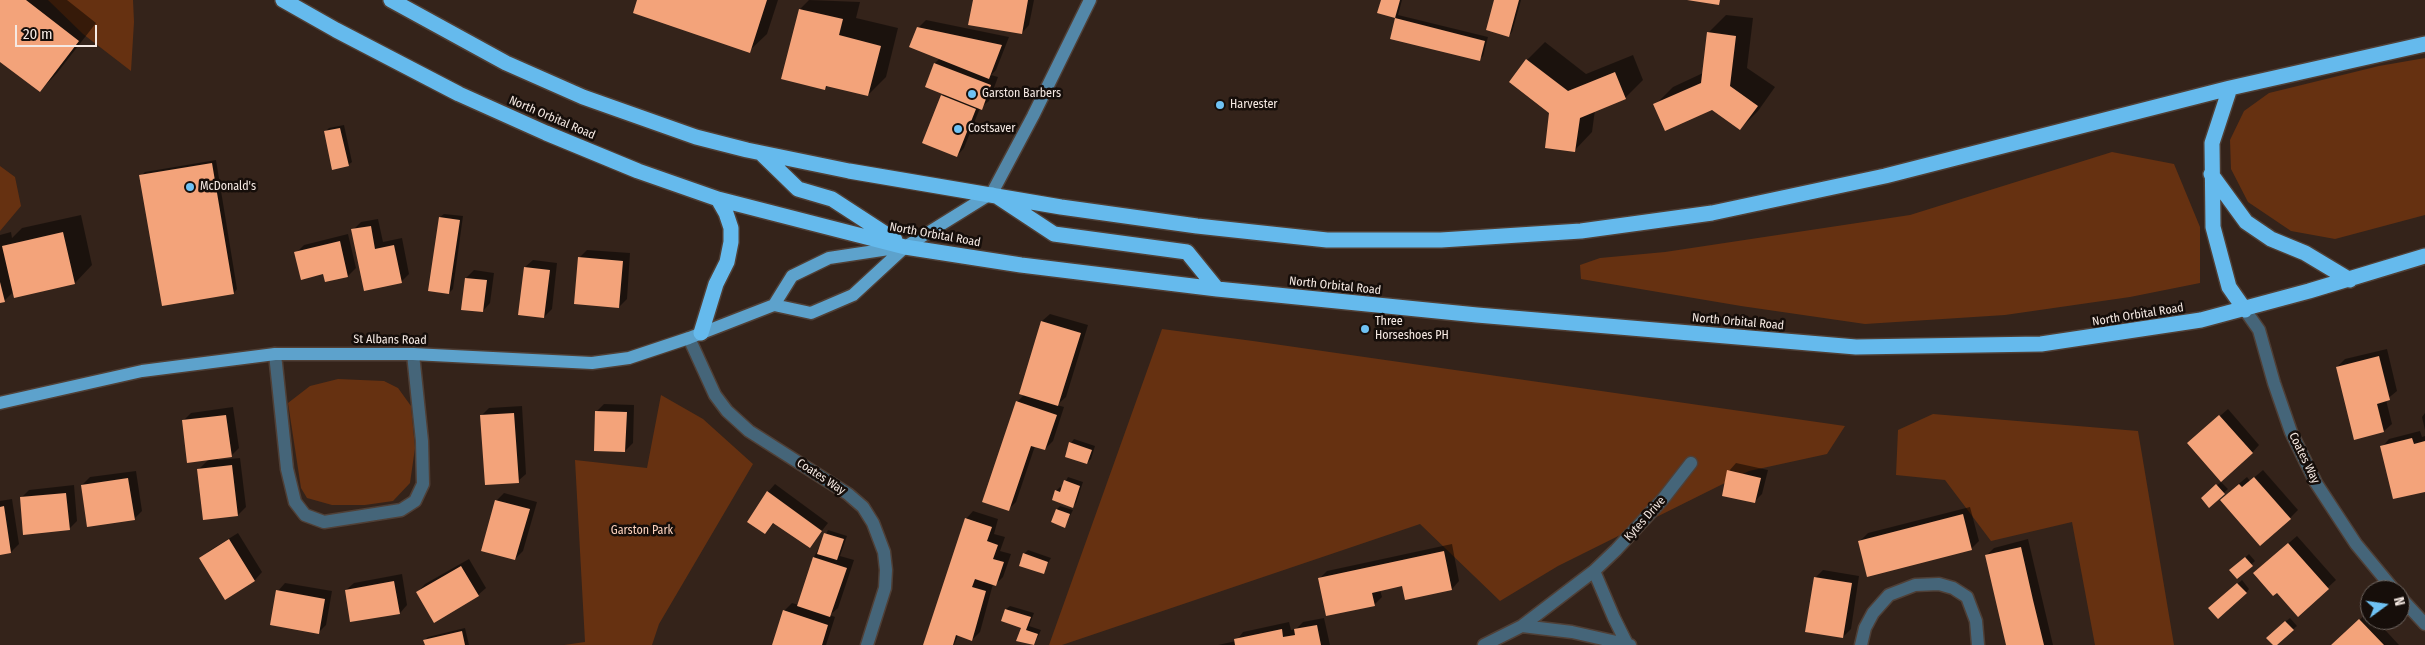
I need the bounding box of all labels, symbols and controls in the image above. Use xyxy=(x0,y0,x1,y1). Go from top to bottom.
scale bar xyxy=(18,15,100,47)
text: 20 m xyxy=(23,25,53,43)
place label: Garston Barbers xyxy=(982,87,1061,101)
marker: Garston Barbers xyxy=(966,88,978,100)
street label: North Orbital Road xyxy=(507,93,597,143)
place label: Harvester xyxy=(1230,98,1278,112)
marker: Harvester xyxy=(1214,99,1226,111)
place label: Costsaver xyxy=(968,122,1015,136)
marker: Costsaver xyxy=(952,123,964,135)
place label: McDonald's xyxy=(200,180,256,194)
marker: McDonald's xyxy=(184,181,196,193)
street label: North Orbital Road xyxy=(888,220,982,250)
street label: North Orbital Road xyxy=(1288,274,1382,298)
street label: North Orbital Road xyxy=(2091,301,2185,329)
street label: North Orbital Road xyxy=(1691,311,1785,333)
place label: Three Horseshoes PH xyxy=(1375,315,1449,343)
marker: Three Horseshoes PH xyxy=(1359,323,1371,335)
street label: St Albans Road xyxy=(353,332,427,348)
street label: Coates Way xyxy=(2285,430,2323,486)
street label: Coates Way xyxy=(794,456,848,498)
street label: Kytes Drive xyxy=(1621,494,1669,544)
park label: Garston Park xyxy=(611,524,673,538)
north arrow xyxy=(2360,580,2410,630)
text: N xyxy=(2390,595,2408,608)

